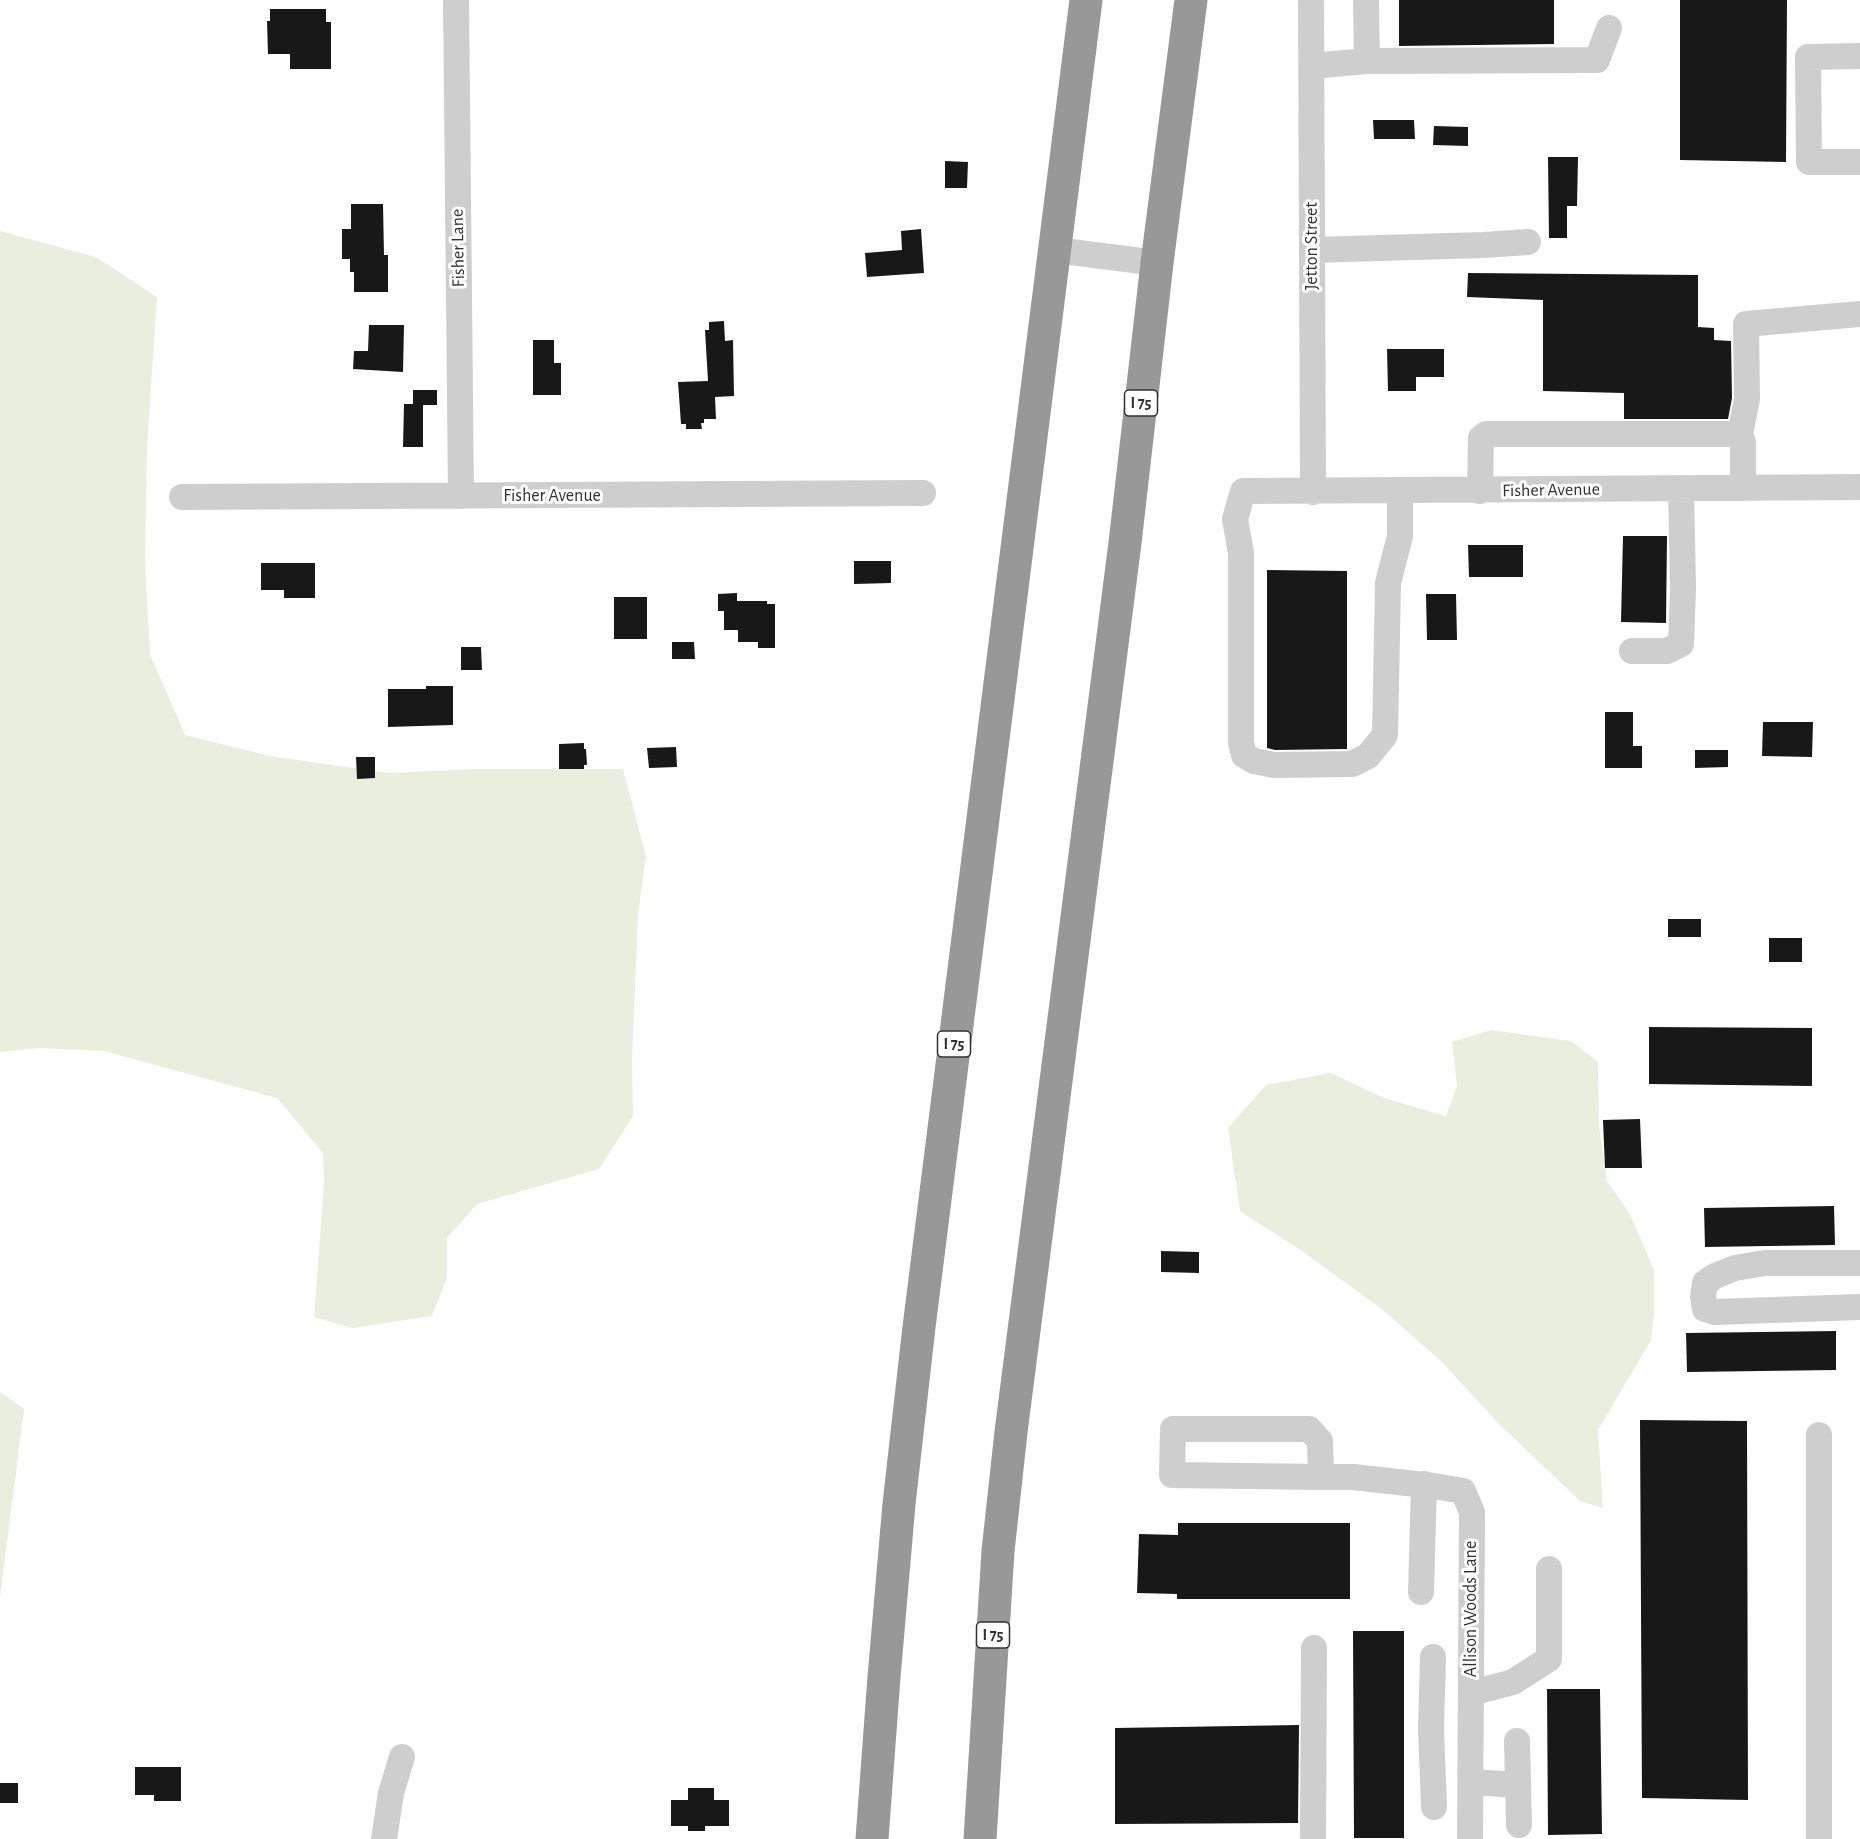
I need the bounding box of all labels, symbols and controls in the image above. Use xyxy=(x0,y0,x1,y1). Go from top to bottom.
street label: Jetton Street xyxy=(1301,202,1323,290)
street label: Fisher Lane xyxy=(447,209,469,287)
road number: I 75 xyxy=(1124,390,1158,416)
street label: Fisher Avenue xyxy=(1502,478,1600,502)
street label: Fisher Avenue xyxy=(503,485,601,507)
road number: I 75 xyxy=(938,1031,970,1057)
street label: Allison Woods Lane xyxy=(1460,1541,1482,1677)
road number: I 75 xyxy=(976,1622,1010,1648)

